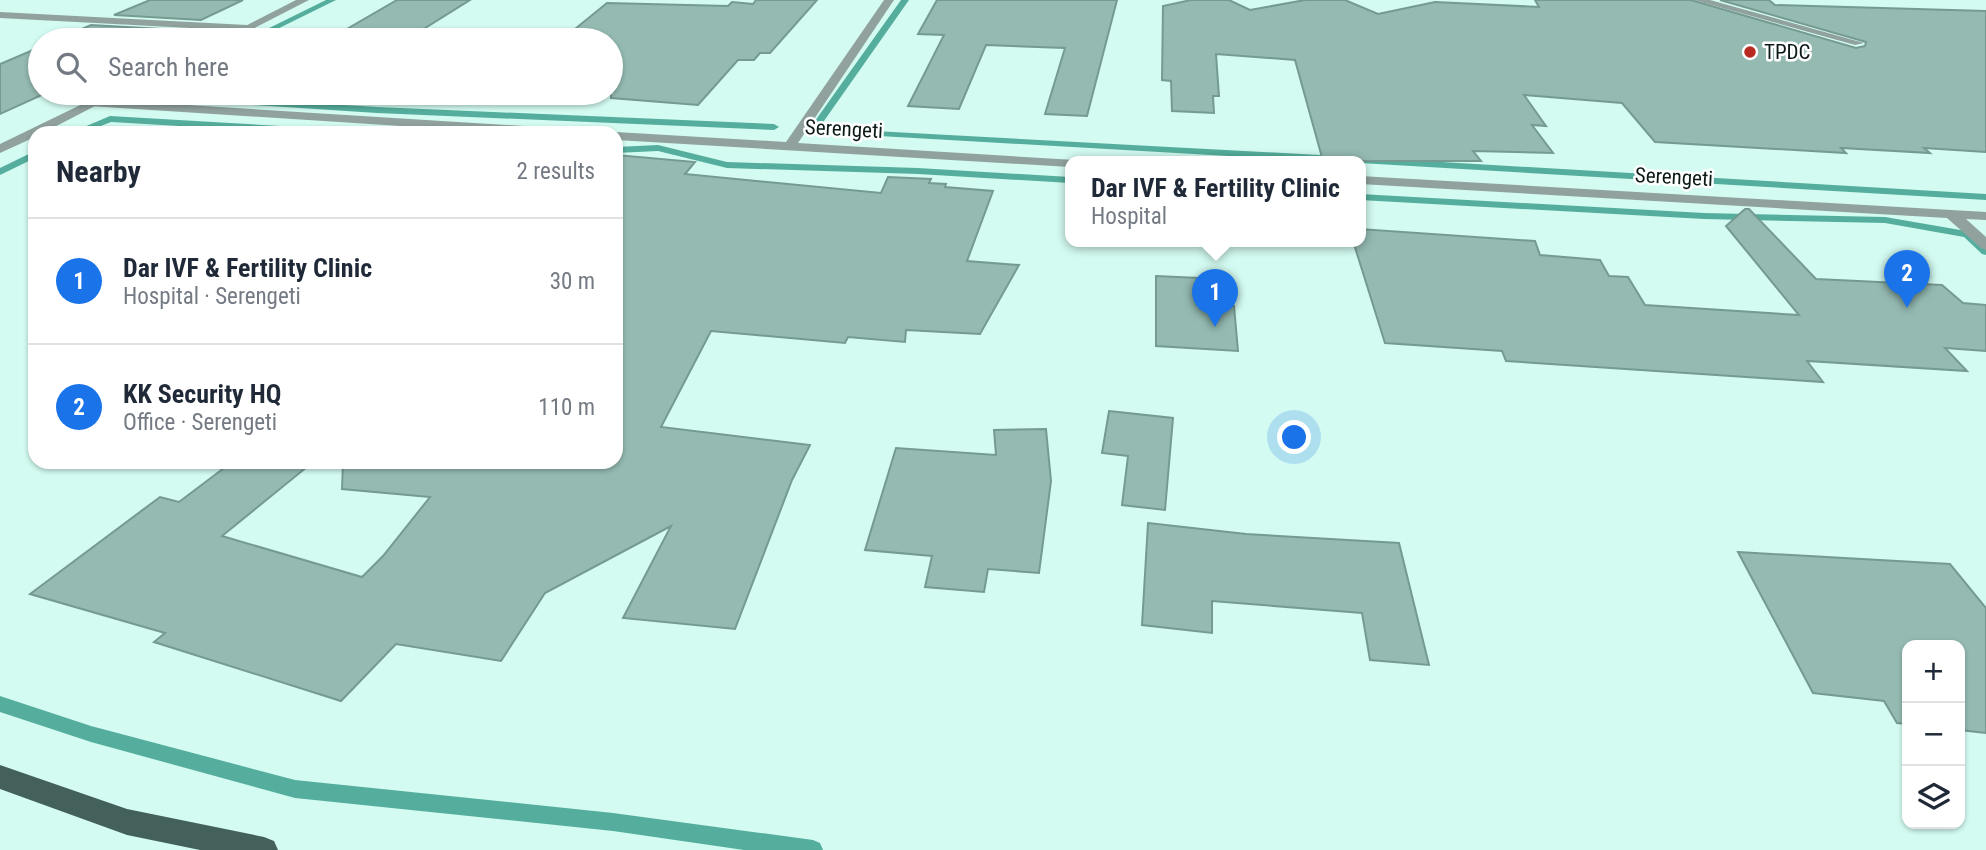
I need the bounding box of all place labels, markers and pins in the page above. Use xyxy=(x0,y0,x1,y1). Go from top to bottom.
place label: TPDC xyxy=(1764,40,1810,64)
marker: TPDC xyxy=(1742,44,1758,60)
pin: 2 xyxy=(1884,250,1930,308)
pin: 1 xyxy=(1192,269,1238,327)

